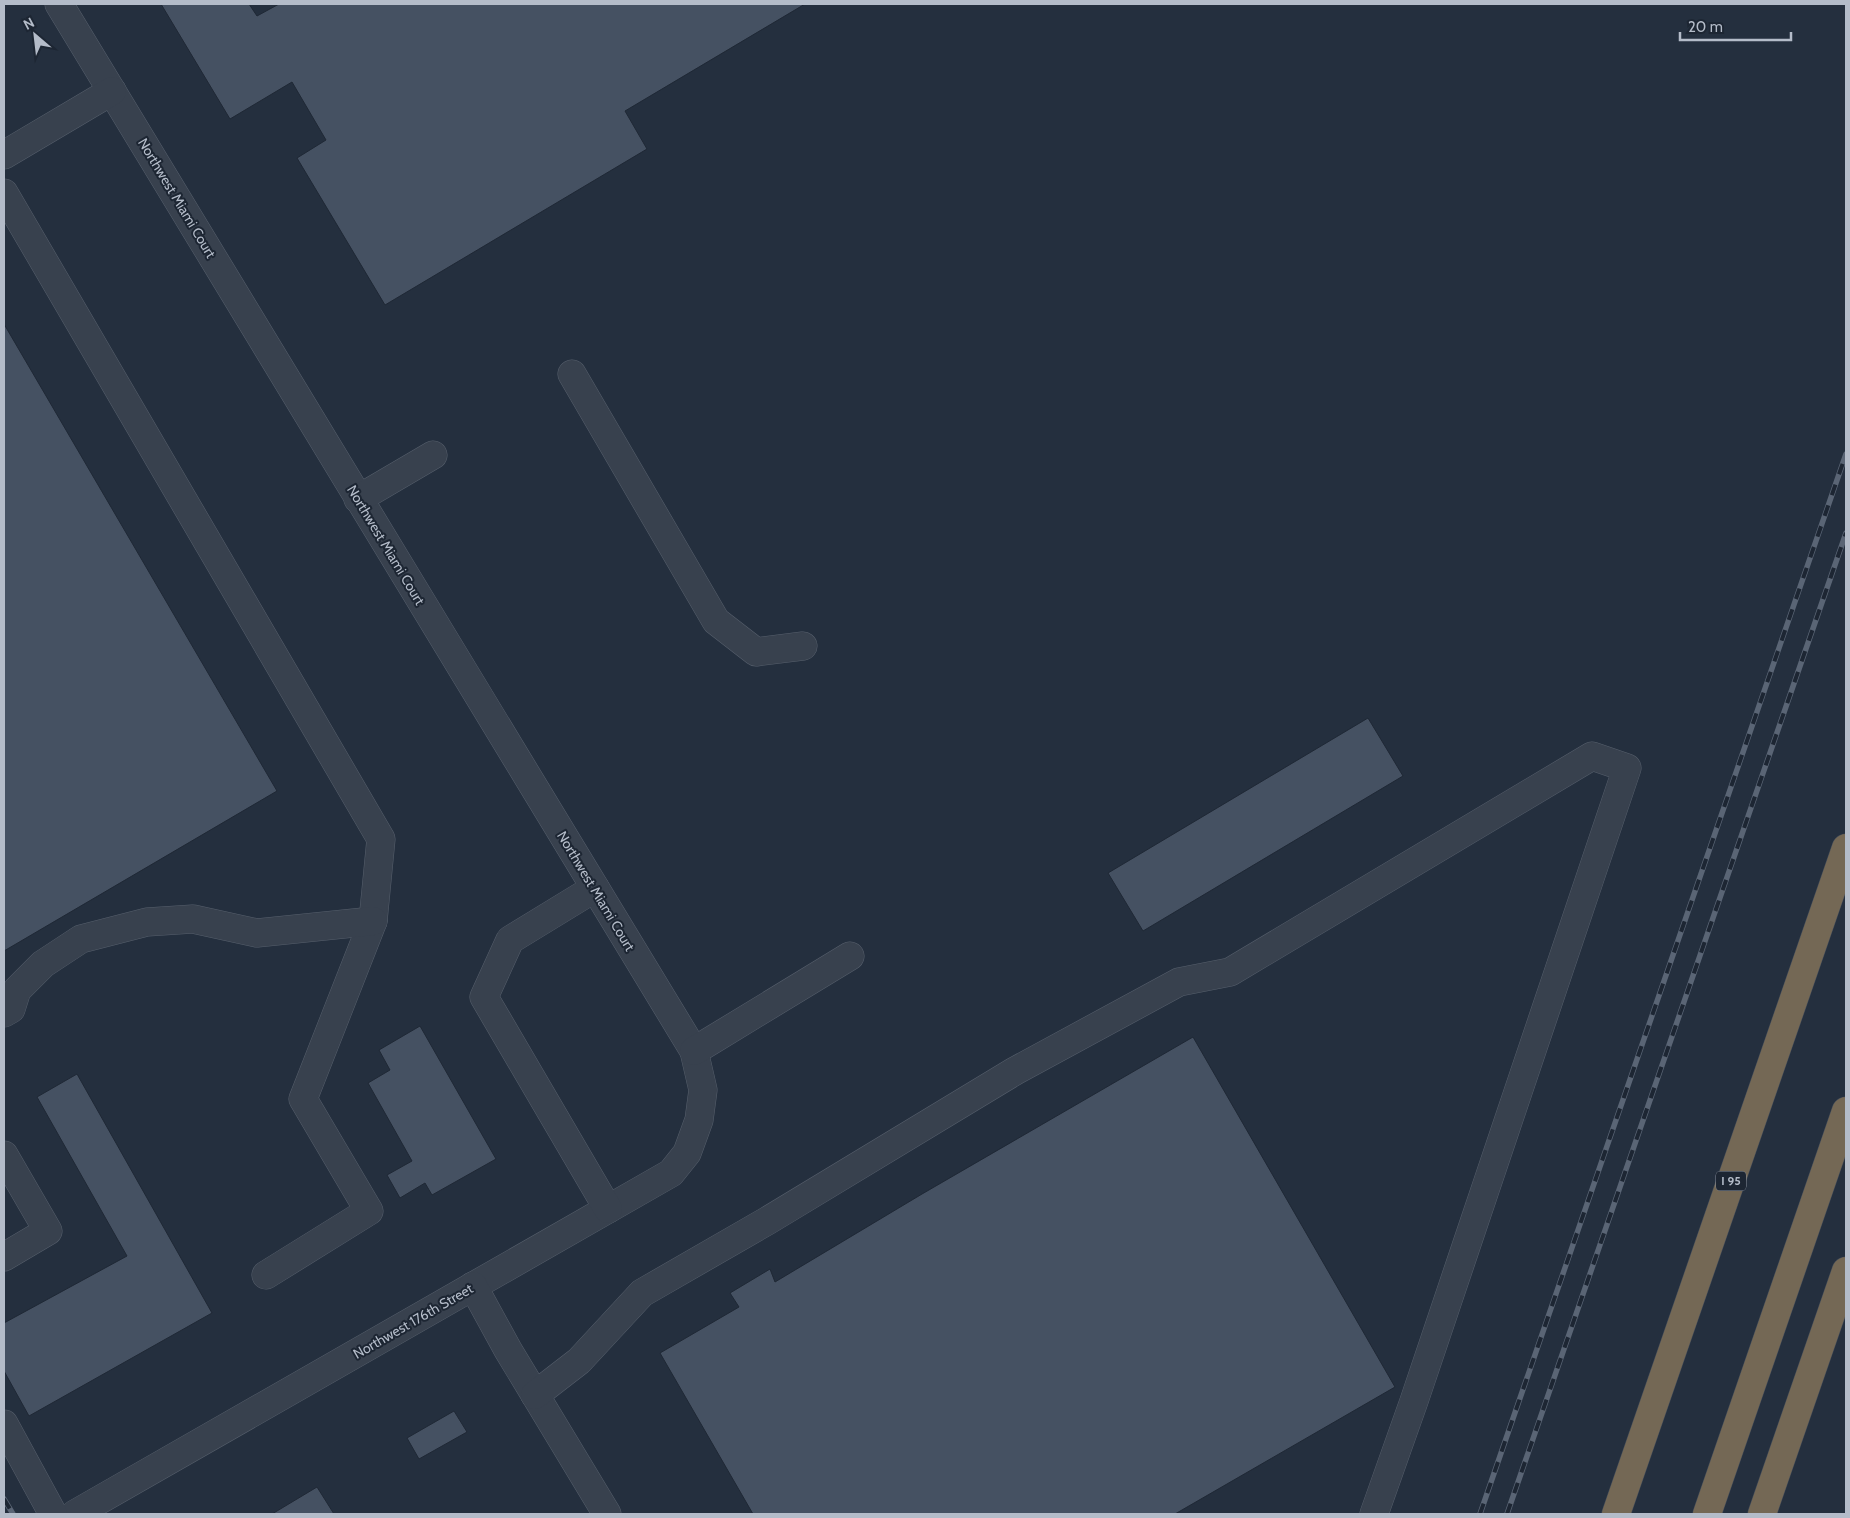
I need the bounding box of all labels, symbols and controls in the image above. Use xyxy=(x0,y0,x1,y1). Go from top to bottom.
north arrow xyxy=(10,10,60,60)
scale bar xyxy=(1680,10,1791,42)
text: N xyxy=(20,13,37,34)
text: 20 m xyxy=(1688,18,1723,36)
street label: Northwest Miami Court xyxy=(134,135,220,262)
street label: Northwest Miami Court xyxy=(343,482,429,609)
street label: Northwest Miami Court xyxy=(553,828,639,955)
road number: I 95 xyxy=(1716,1172,1746,1190)
street label: Northwest 176th Street xyxy=(350,1279,476,1363)

